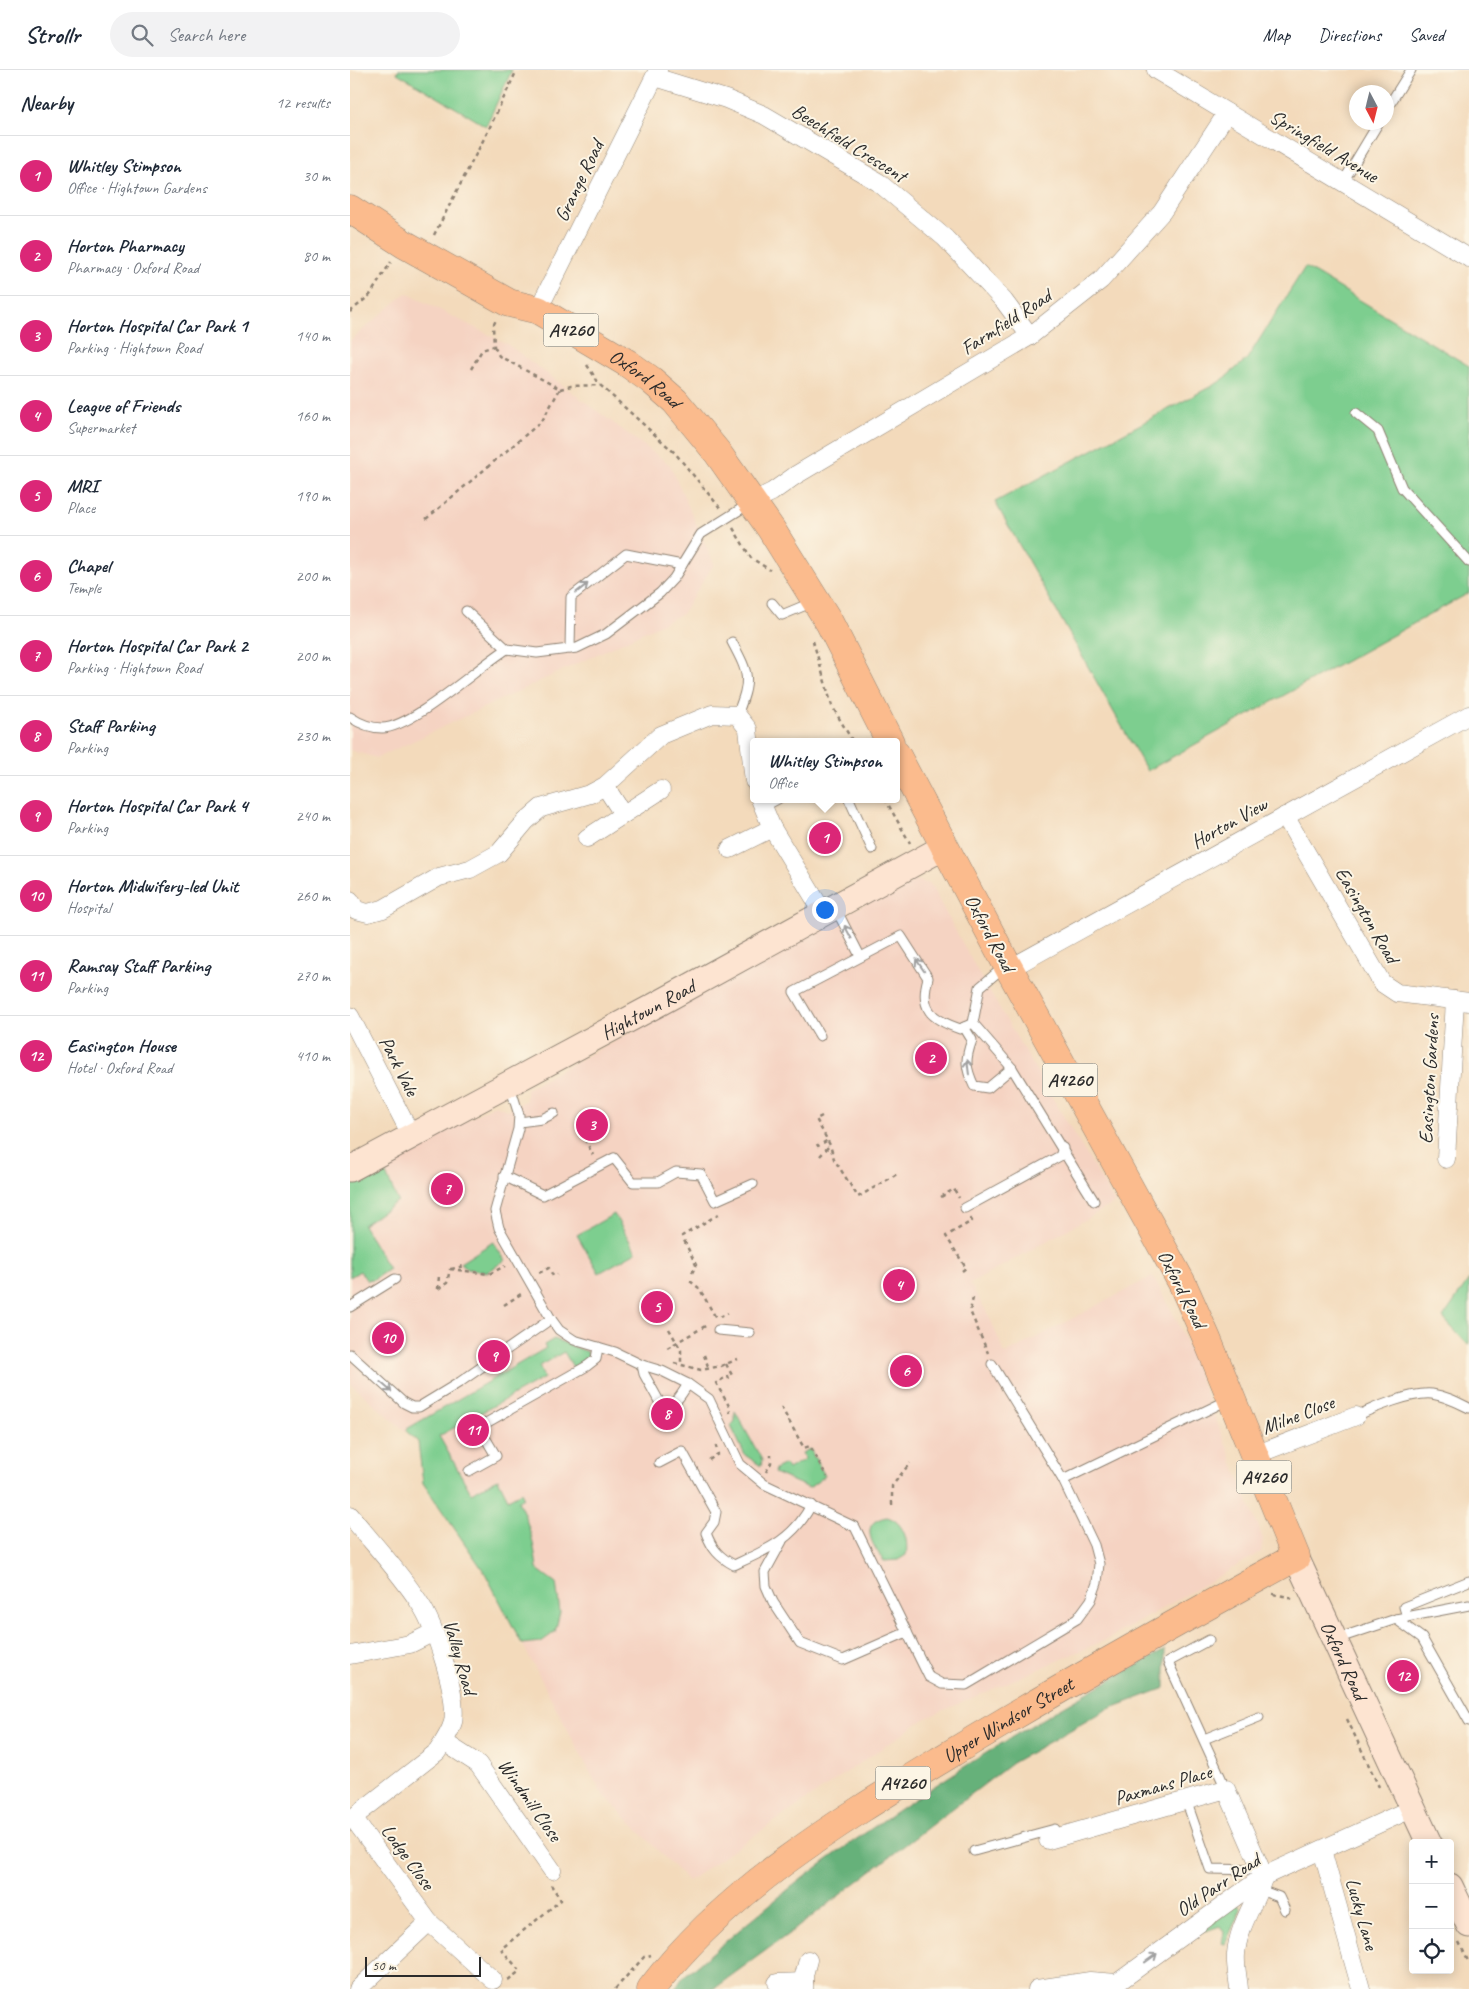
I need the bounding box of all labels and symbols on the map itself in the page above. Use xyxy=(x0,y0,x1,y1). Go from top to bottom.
north arrow xyxy=(1349,85,1394,130)
street label: Beechfield Crescent xyxy=(787,98,914,190)
street label: Springfield Avenue xyxy=(1265,104,1384,189)
street label: Grange Road xyxy=(549,134,611,226)
street label: Farmfield Road xyxy=(956,282,1058,360)
road number: A4260 xyxy=(544,314,598,346)
street label: Oxford Road xyxy=(605,343,689,415)
one-way arrow xyxy=(575,583,588,594)
street label: Horton View xyxy=(1186,791,1273,854)
pin: 1 xyxy=(809,819,841,857)
street label: Easington Road xyxy=(1329,862,1406,970)
street label: Oxford Road xyxy=(959,890,1022,979)
your location xyxy=(812,897,838,923)
one-way arrow xyxy=(843,924,853,939)
one-way arrow xyxy=(915,958,925,972)
street label: Hightown Road xyxy=(596,972,702,1045)
street label: Easington Gardens xyxy=(1413,1012,1445,1144)
street label: Park Vale xyxy=(373,1032,425,1101)
pin: 2 xyxy=(915,1039,947,1077)
one-way arrow xyxy=(963,1059,973,1075)
road number: A4260 xyxy=(1042,1064,1098,1096)
pin: 3 xyxy=(576,1106,608,1144)
pin: 7 xyxy=(431,1170,463,1208)
street label: Oxford Road xyxy=(1152,1246,1214,1335)
pin: 4 xyxy=(883,1266,915,1304)
pin: 5 xyxy=(641,1288,673,1326)
pin: 10 xyxy=(372,1319,404,1357)
pin: 9 xyxy=(478,1337,510,1375)
pin: 6 xyxy=(890,1352,922,1390)
one-way arrow xyxy=(379,1381,392,1393)
street label: Milne Close xyxy=(1258,1389,1339,1440)
pin: 8 xyxy=(651,1395,683,1433)
pin: 11 xyxy=(457,1411,489,1449)
road number: A4260 xyxy=(1236,1460,1292,1494)
street label: Valley Road xyxy=(437,1617,483,1700)
street label: Oxford Road xyxy=(1315,1617,1374,1707)
pin: 12 xyxy=(1387,1657,1419,1695)
street label: Upper Windsor Street xyxy=(938,1670,1080,1768)
street label: Windmill Close xyxy=(492,1754,568,1847)
street label: Paxmans Place xyxy=(1112,1759,1216,1811)
road number: A4260 xyxy=(876,1766,930,1800)
street label: Lodge Close xyxy=(376,1819,441,1896)
street label: Old Parr Road xyxy=(1171,1846,1267,1922)
street label: Lucky Lane xyxy=(1340,1875,1385,1954)
one-way arrow xyxy=(1143,1953,1157,1964)
scale bar xyxy=(365,1954,481,1977)

